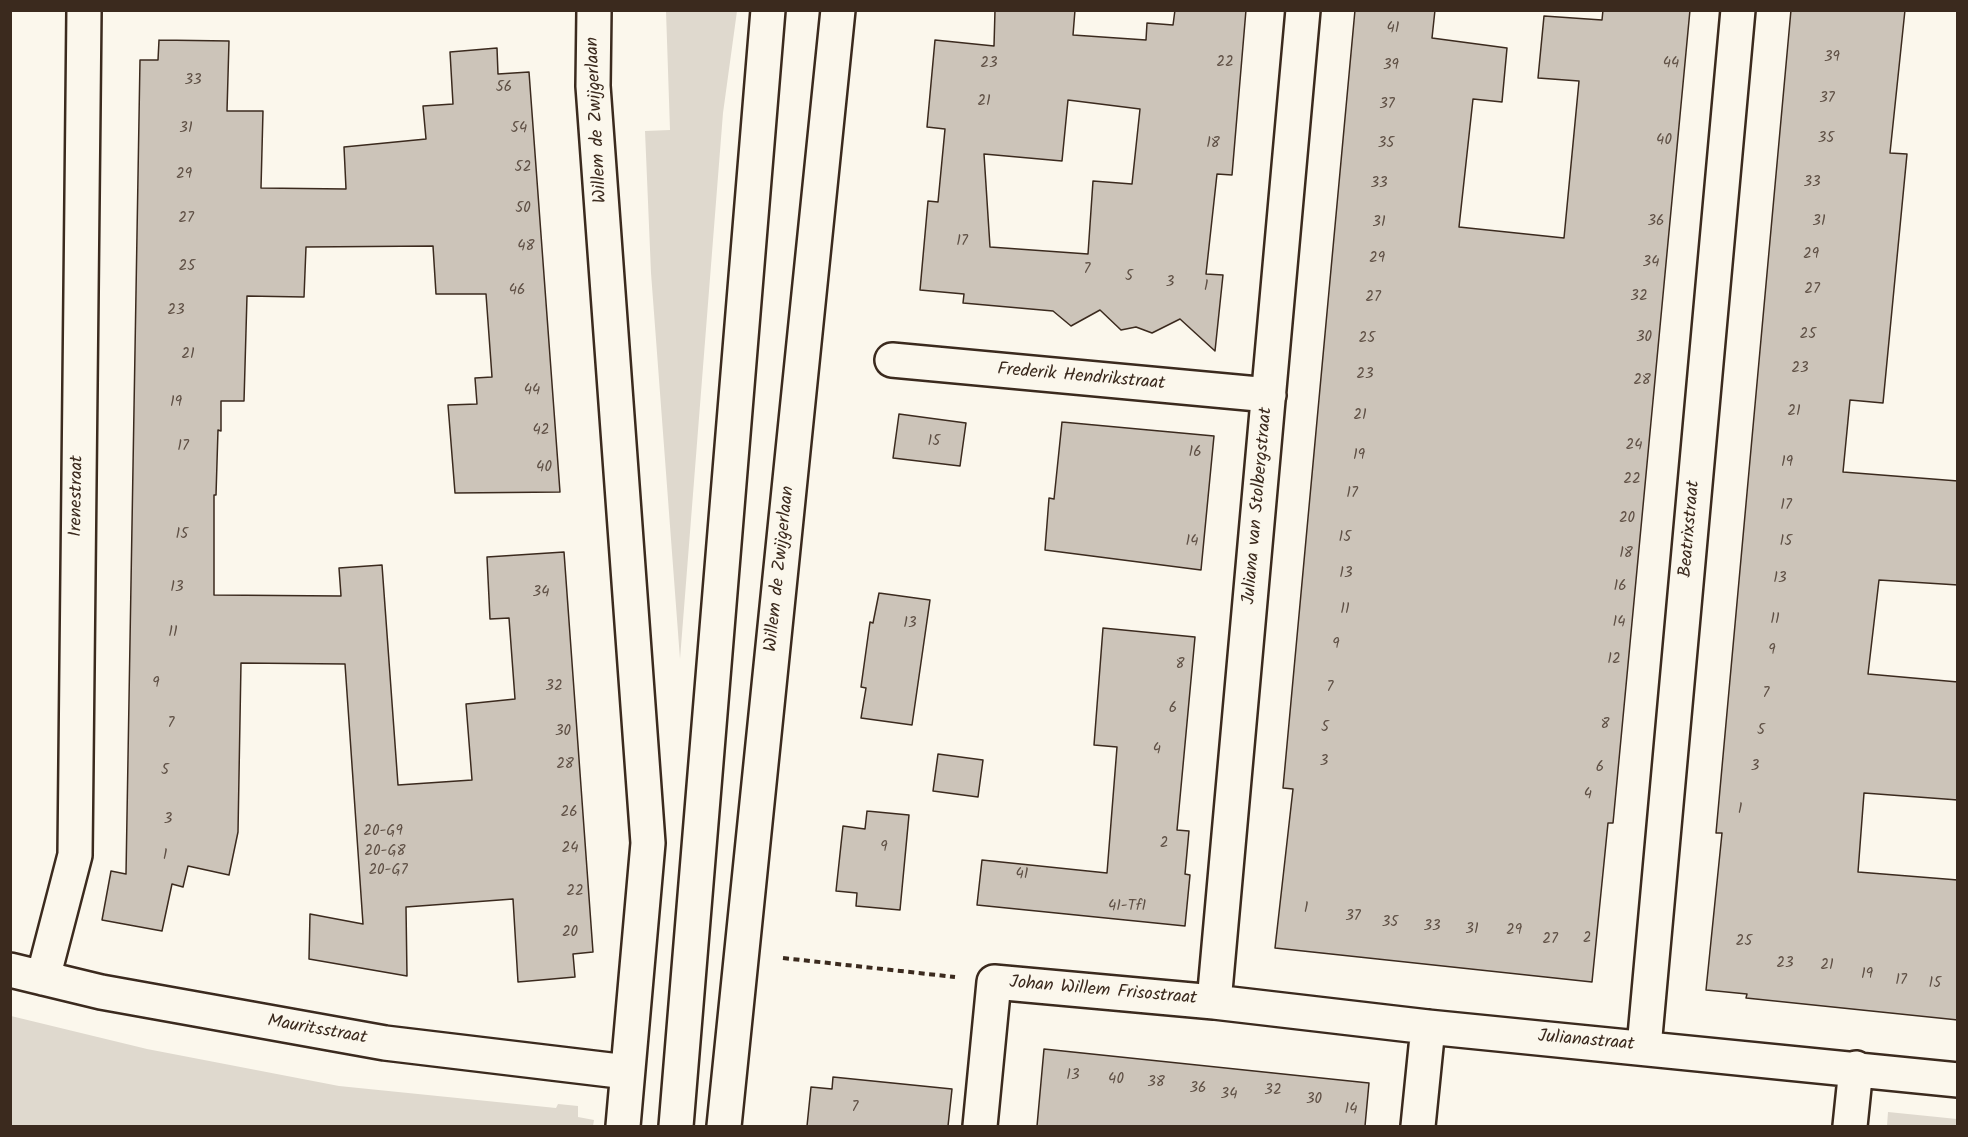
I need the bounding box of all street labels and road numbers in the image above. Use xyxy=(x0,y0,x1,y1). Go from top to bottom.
street label: Willem de Zwijgerlaan xyxy=(583,36,613,204)
street label: Frederik Hendrikstraat xyxy=(996,360,1166,396)
street label: Juliana van Stolbergstraat xyxy=(1240,406,1278,606)
street label: Irenestraat xyxy=(66,455,90,537)
street label: Beatrixstraat xyxy=(1676,480,1706,578)
street label: Willem de Zwijgerlaan xyxy=(762,485,800,653)
street label: Johan Willem Frisostraat xyxy=(1008,973,1198,1011)
street label: Mauritsstraat xyxy=(266,1012,368,1050)
street label: Julianastraat xyxy=(1537,1027,1635,1057)

